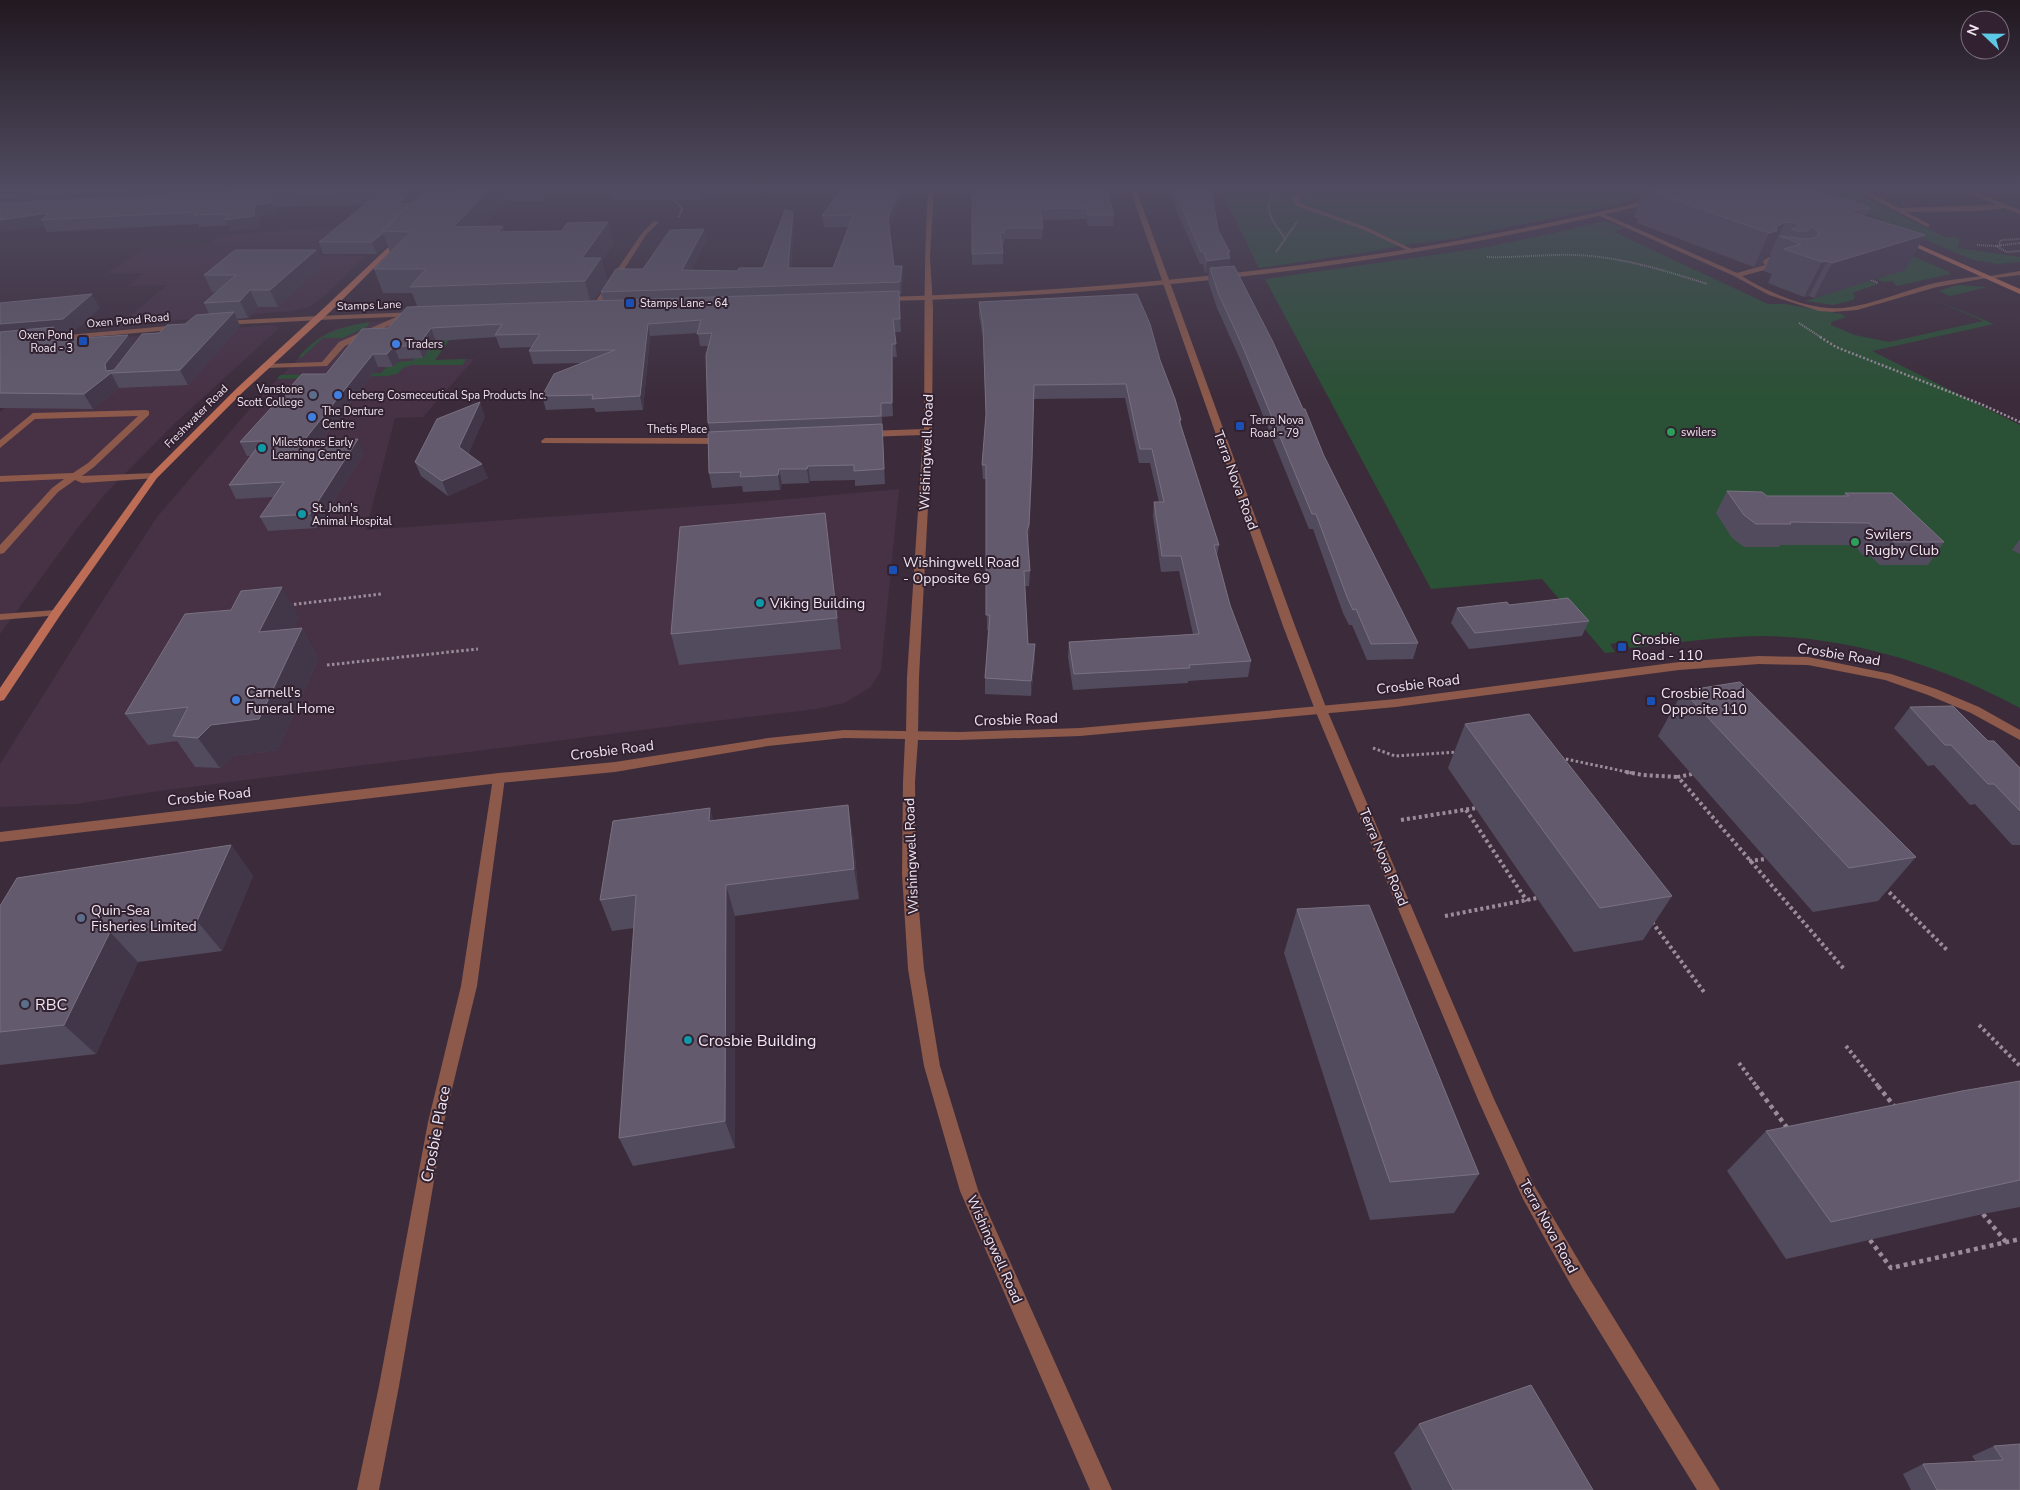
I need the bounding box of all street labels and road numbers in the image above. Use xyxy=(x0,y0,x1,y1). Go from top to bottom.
street label: Stamps Lane xyxy=(337,297,402,314)
street label: Oxen Pond Road xyxy=(86,309,170,332)
street label: Freshwater Road xyxy=(161,381,231,451)
street label: Wishingwell Road xyxy=(915,394,938,510)
street label: Thetis Place xyxy=(647,422,707,437)
street label: Terra Nova Road xyxy=(1209,428,1262,533)
street label: Crosbie Road xyxy=(1796,639,1882,670)
street label: Crosbie Road xyxy=(1375,670,1461,699)
street label: Crosbie Road xyxy=(974,709,1058,730)
street label: Crosbie Road xyxy=(569,736,655,765)
street label: Crosbie Road xyxy=(166,783,252,810)
street label: Wishingwell Road xyxy=(900,798,923,914)
street label: Terra Nova Road xyxy=(1354,805,1413,909)
street label: Crosbie Place xyxy=(416,1084,456,1184)
street label: Terra Nova Road xyxy=(1515,1176,1582,1277)
street label: Wishingwell Road xyxy=(962,1192,1027,1306)

